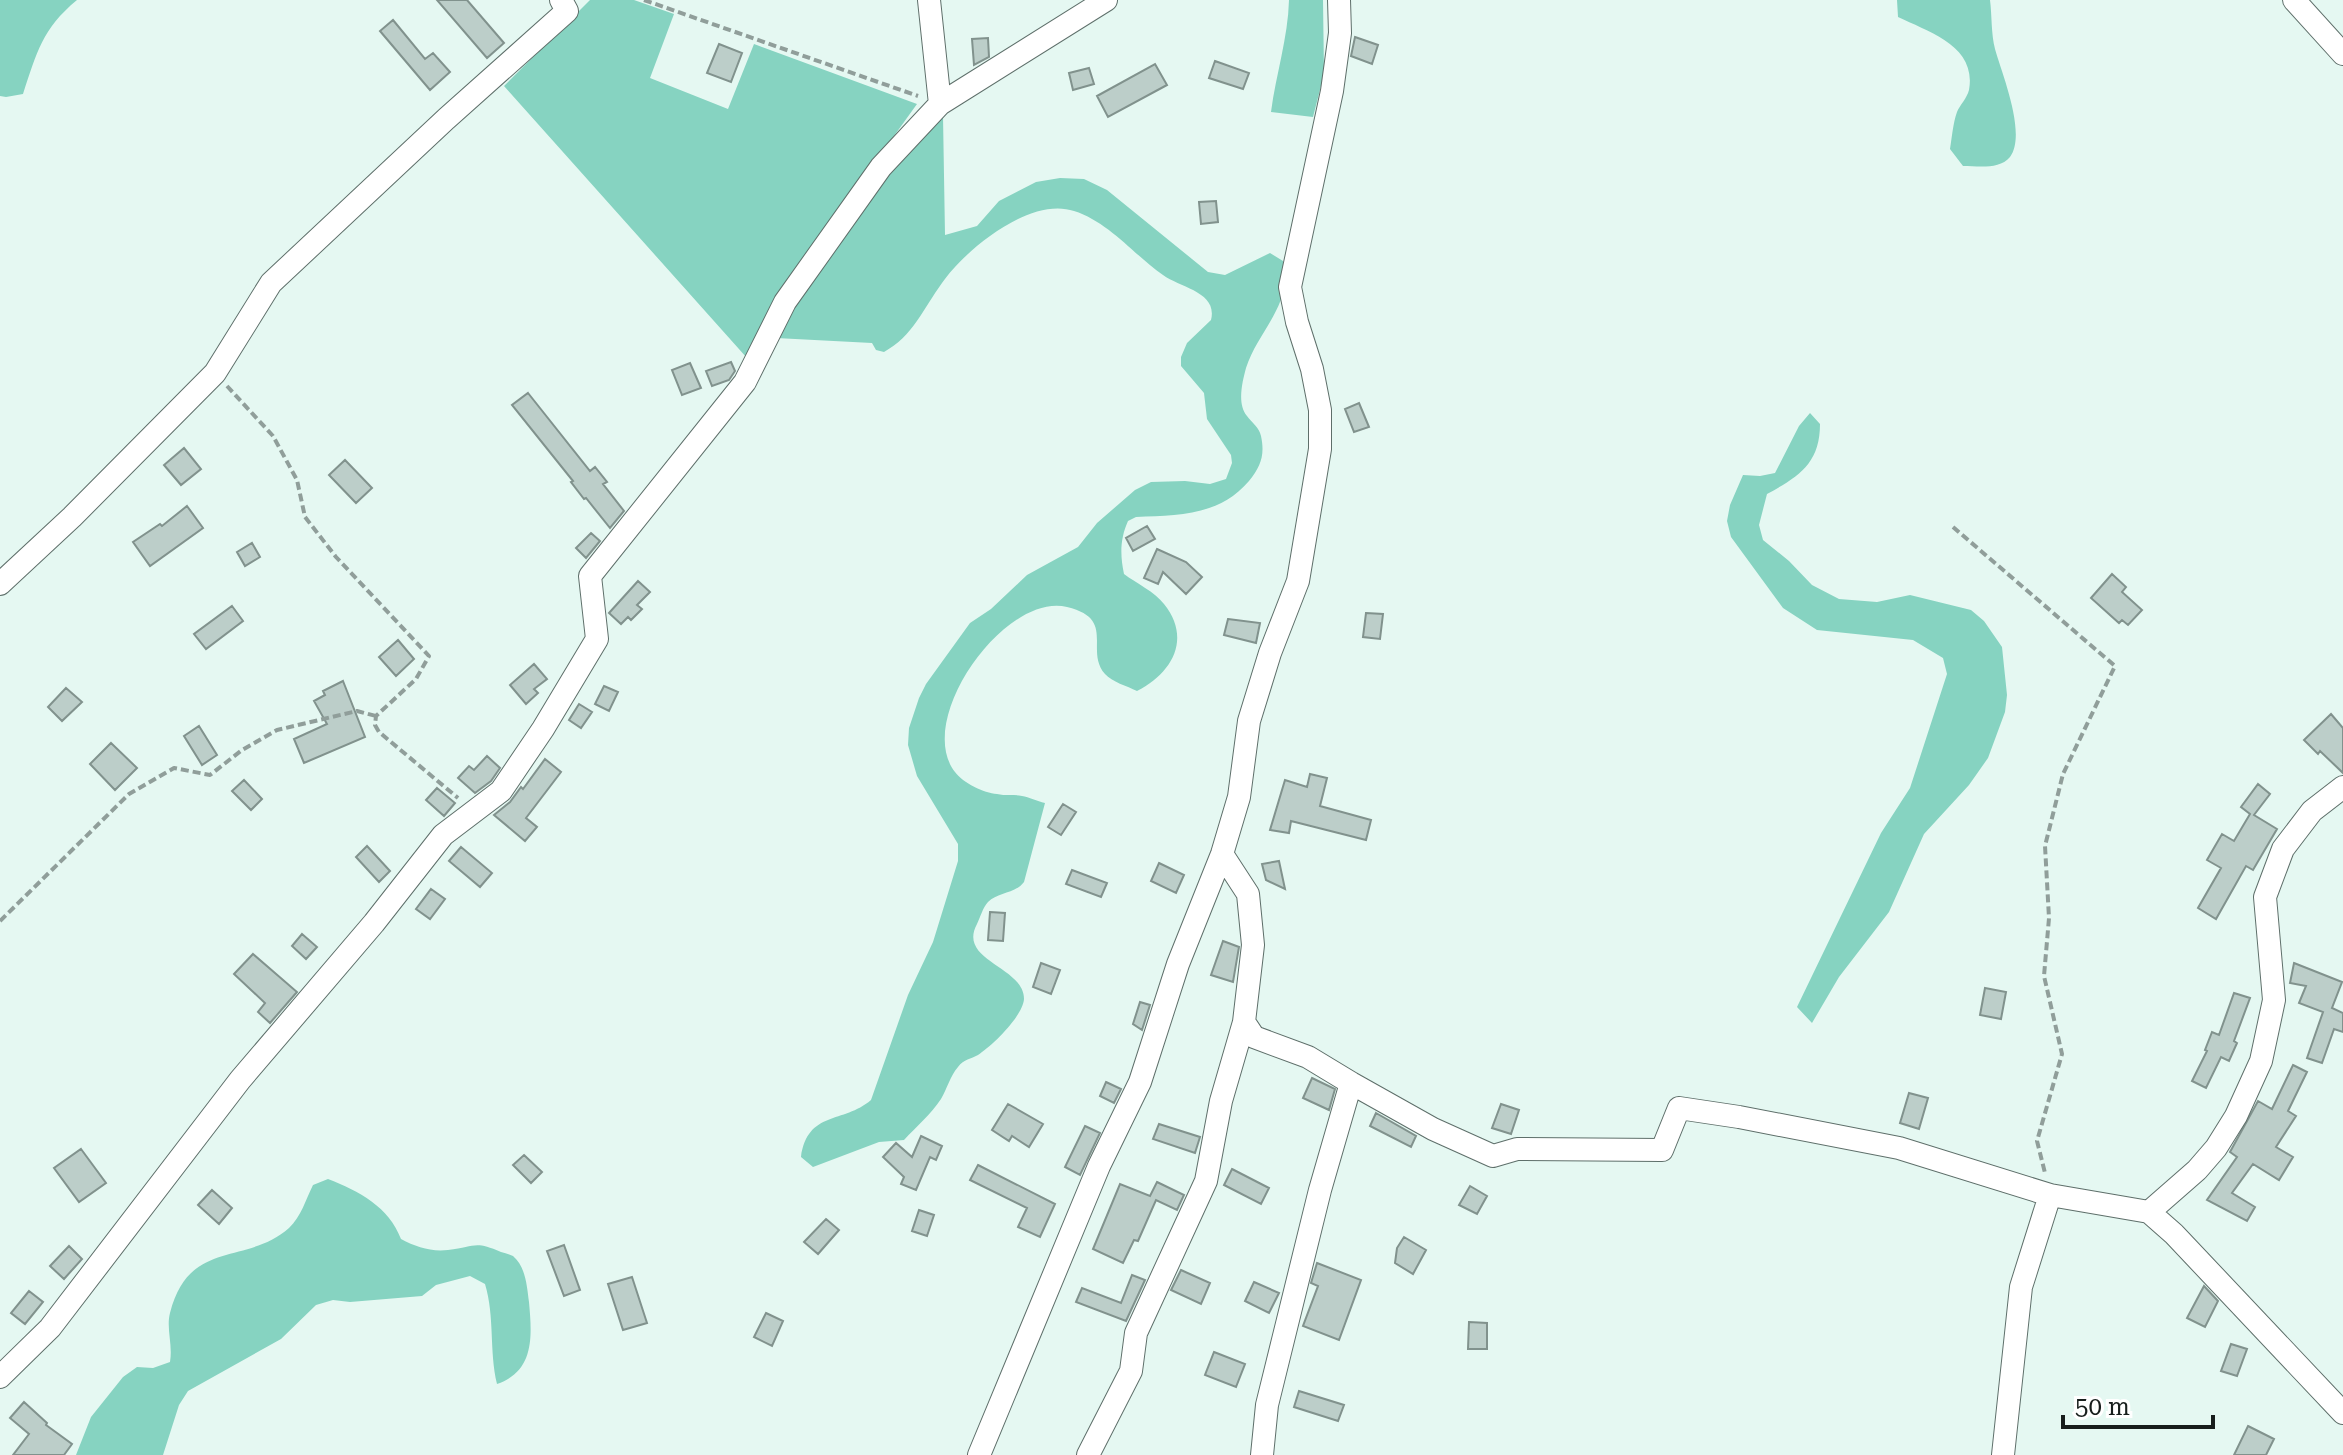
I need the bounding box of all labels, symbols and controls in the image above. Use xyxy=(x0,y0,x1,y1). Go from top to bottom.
scale bar xyxy=(2063,1379,2213,1429)
text: 50 m xyxy=(2075,1393,2130,1421)

